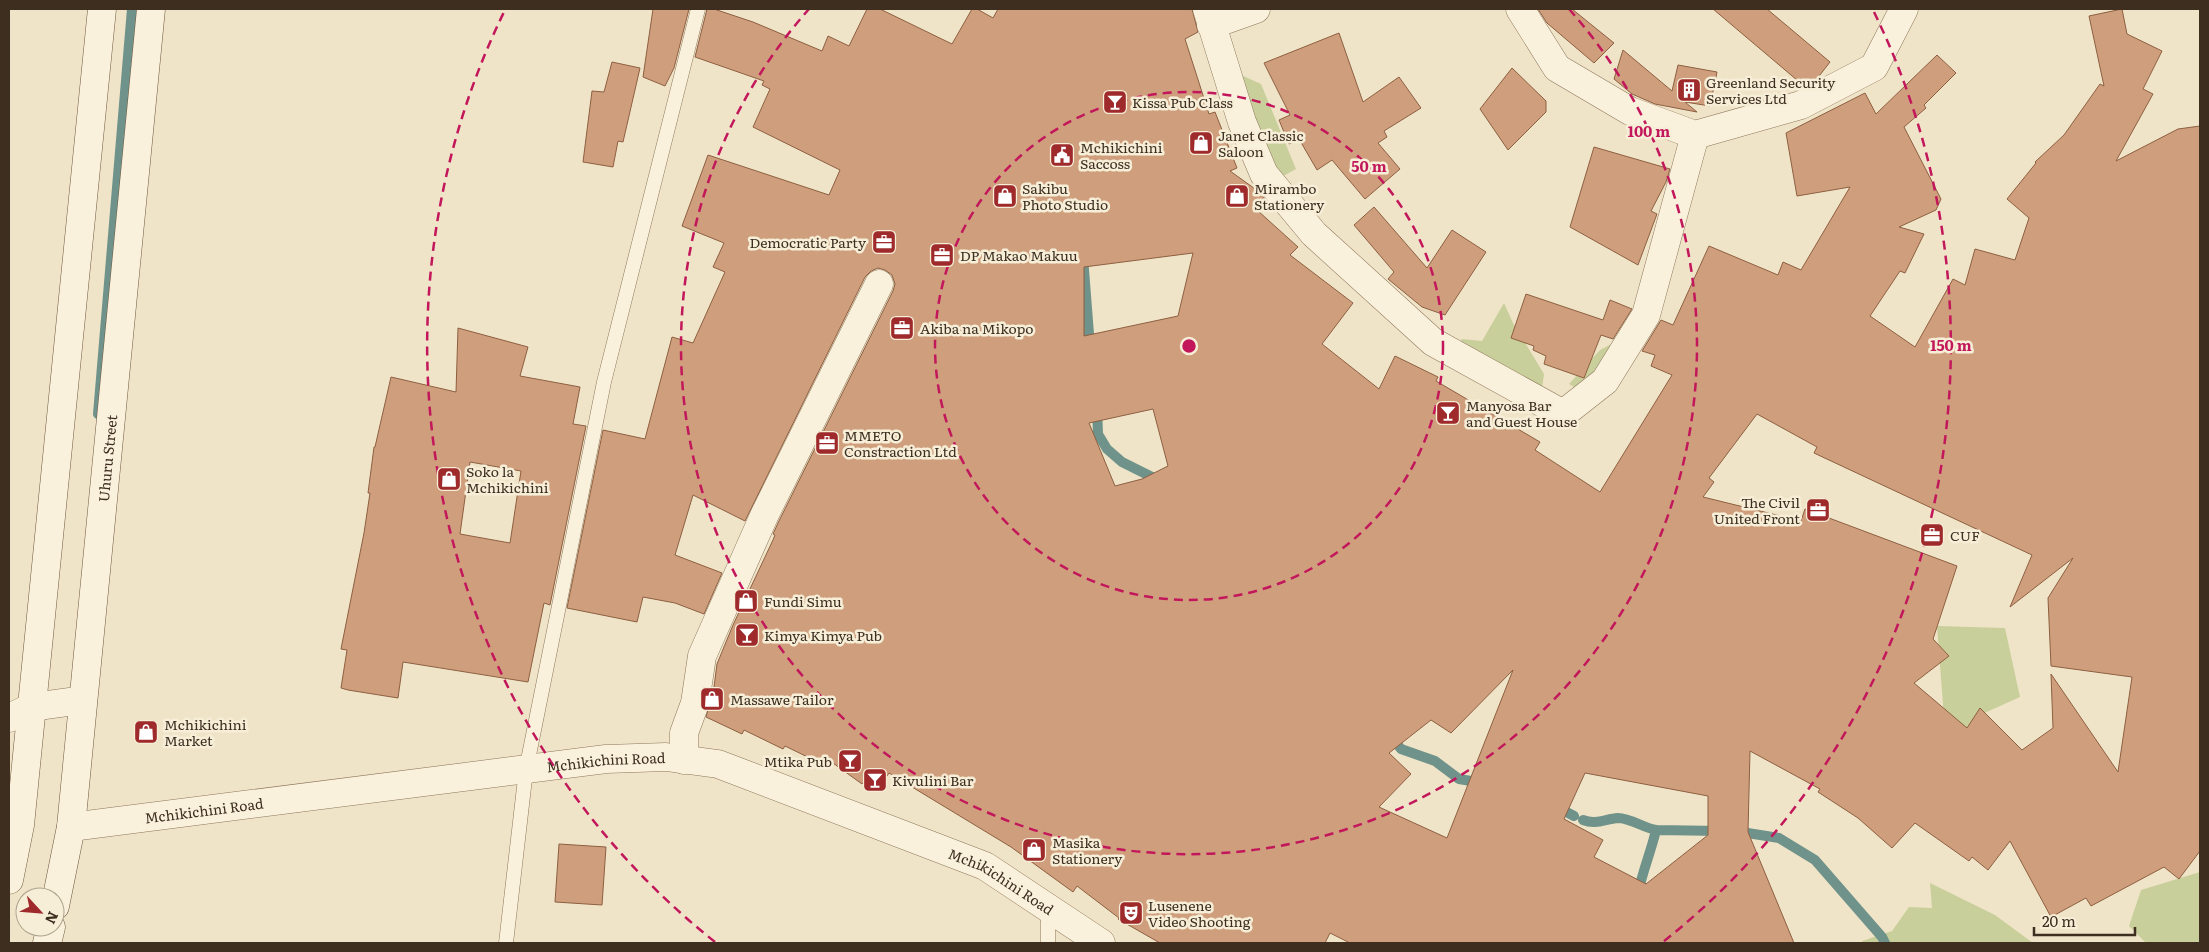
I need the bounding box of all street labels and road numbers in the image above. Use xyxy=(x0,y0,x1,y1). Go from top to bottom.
street label: Uhuru Street xyxy=(93,413,121,503)
street label: Mchikichini Road xyxy=(545,747,666,776)
street label: Mchikichini Road xyxy=(143,793,265,828)
street label: Mchikichini Road xyxy=(946,843,1058,919)

